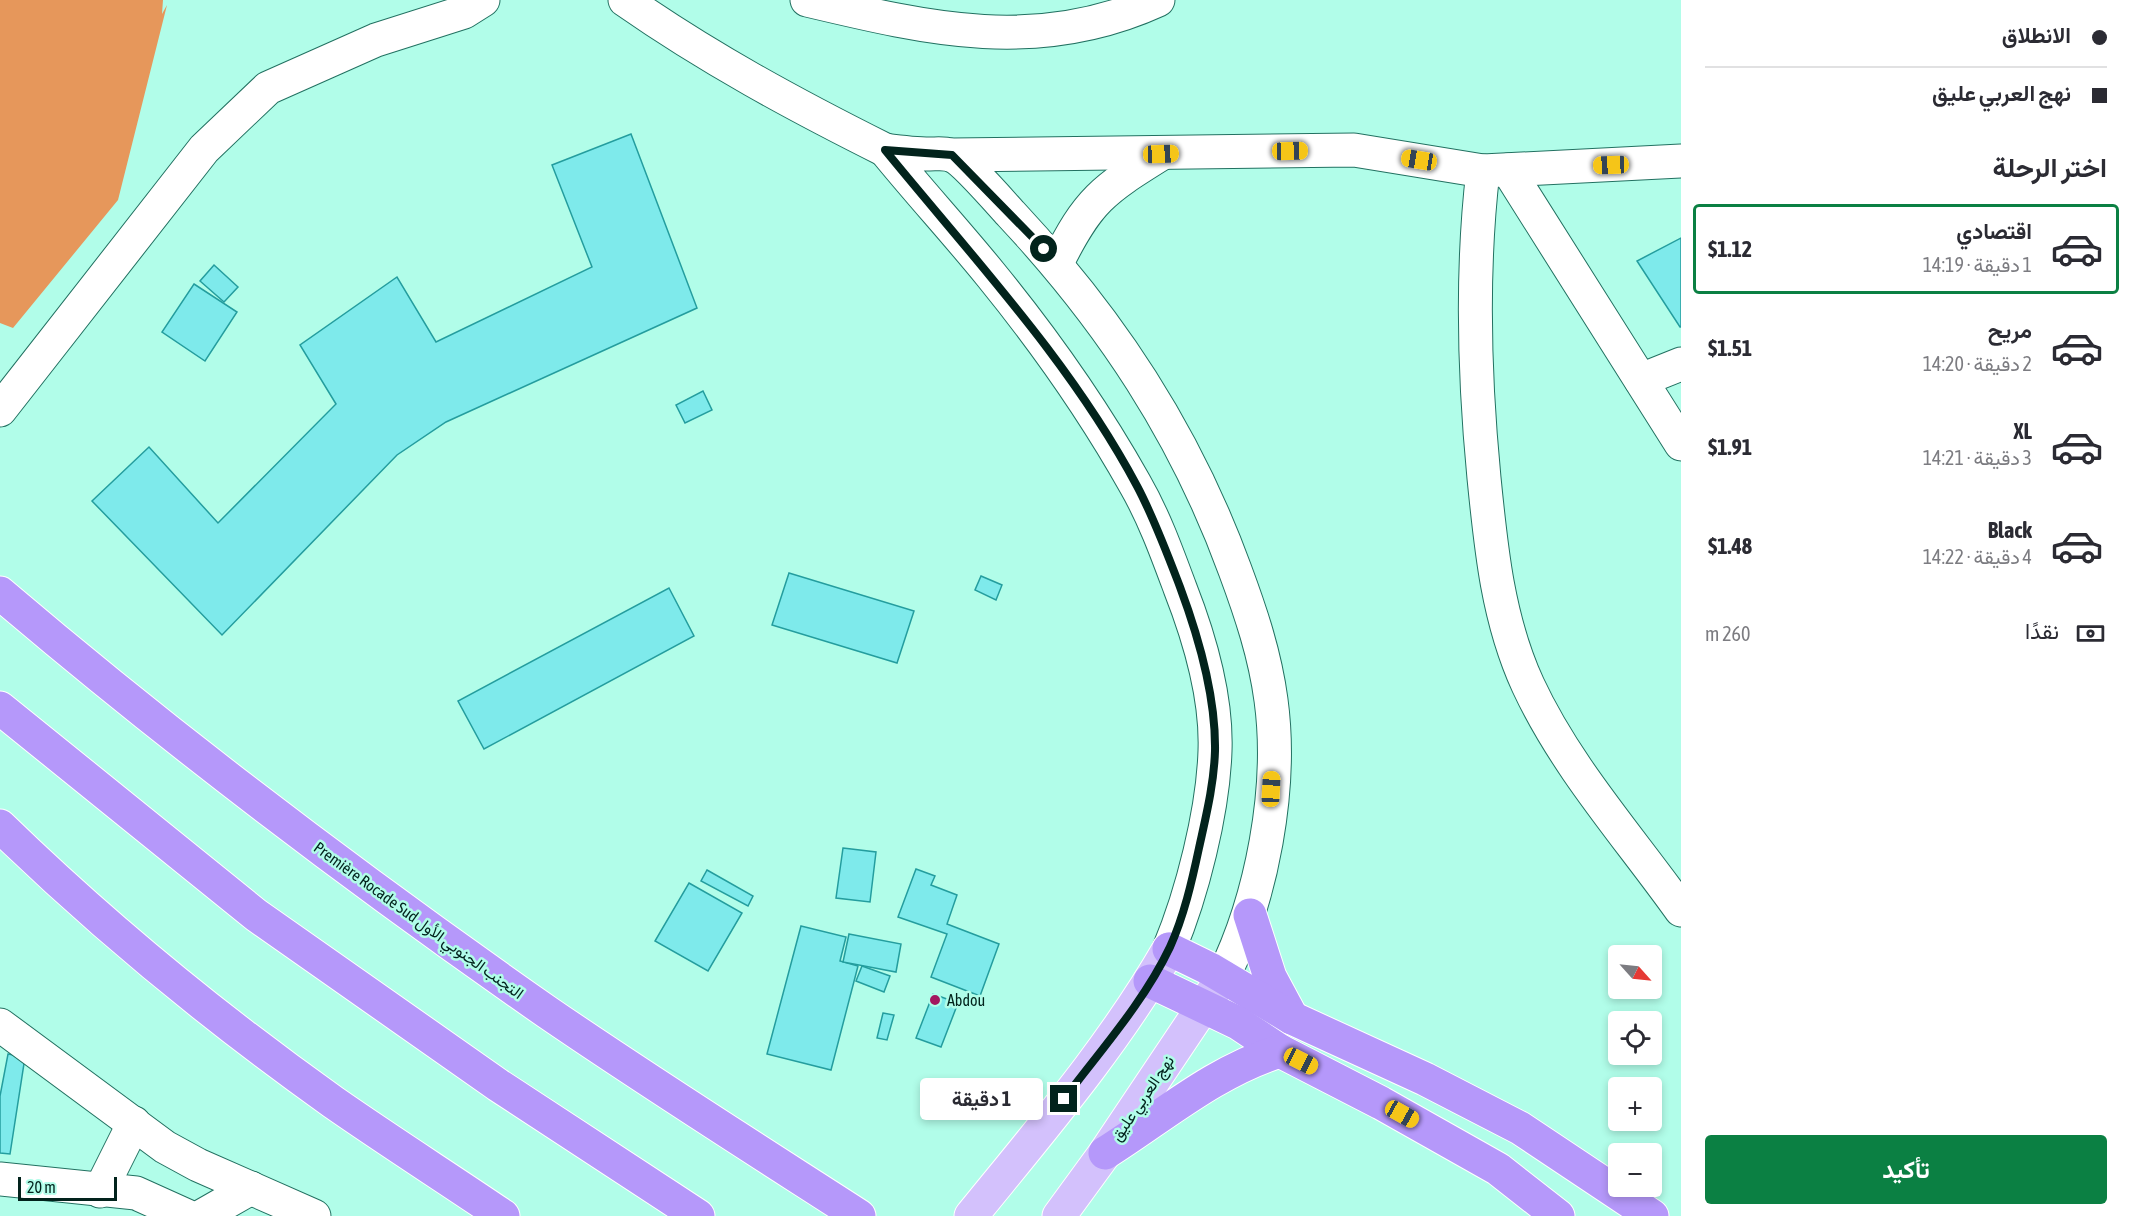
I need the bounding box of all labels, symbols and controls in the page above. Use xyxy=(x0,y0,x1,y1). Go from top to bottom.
text: الانطلاق xyxy=(2002,22,2071,48)
text: نهج العربي عليق xyxy=(1932,80,2071,106)
car xyxy=(1272,142,1308,160)
car xyxy=(1143,144,1179,164)
car xyxy=(1400,148,1438,172)
text: اختر الرحلة xyxy=(1993,152,2107,183)
car xyxy=(1593,155,1629,175)
text: اقتصادي xyxy=(1956,218,2032,244)
icon: car xyxy=(2050,222,2104,276)
route start xyxy=(1030,235,1057,262)
text: $1.12 xyxy=(1708,236,1752,262)
text: 1 دقيقة · 14:19 xyxy=(1923,253,2032,276)
text: مريح xyxy=(1988,317,2032,343)
icon: car xyxy=(2050,321,2104,375)
text: $1.51 xyxy=(1708,335,1752,361)
text: 2 دقيقة · 14:20 xyxy=(1923,352,2032,375)
text: XL xyxy=(2014,418,2032,444)
icon: car xyxy=(2050,420,2104,474)
text: $1.91 xyxy=(1708,434,1752,460)
text: 3 دقيقة · 14:21 xyxy=(1923,446,2032,469)
text: Black xyxy=(1988,517,2032,543)
icon: car xyxy=(2050,519,2104,573)
text: $1.48 xyxy=(1708,533,1752,559)
text: 4 دقيقة · 14:22 xyxy=(1923,545,2032,568)
icon: cash xyxy=(2074,617,2107,650)
text: نقدًا xyxy=(2025,618,2059,644)
text: 260 m xyxy=(1705,622,1750,645)
car xyxy=(1261,771,1281,807)
street label: Première Rocade Sud التجنب الجنوبي الأول xyxy=(308,838,527,1006)
north arrow xyxy=(1608,945,1662,999)
map controls xyxy=(1608,945,1662,1197)
place label: Abdou xyxy=(947,991,985,1009)
marker: Abdou xyxy=(928,993,942,1007)
button: locate xyxy=(1608,1011,1662,1065)
car xyxy=(1281,1045,1321,1077)
street label: نهج العربي عليق xyxy=(1107,1052,1181,1147)
button: + xyxy=(1608,1077,1662,1131)
callout: 1 دقيقة xyxy=(920,1078,1043,1120)
route end xyxy=(1050,1085,1077,1112)
text: 1 دقيقة xyxy=(952,1087,1011,1110)
car xyxy=(1382,1097,1422,1131)
button: تأكيد xyxy=(1705,1135,2107,1204)
button: − xyxy=(1608,1143,1662,1197)
scale bar xyxy=(18,1174,117,1202)
text: 20 m xyxy=(27,1178,56,1196)

